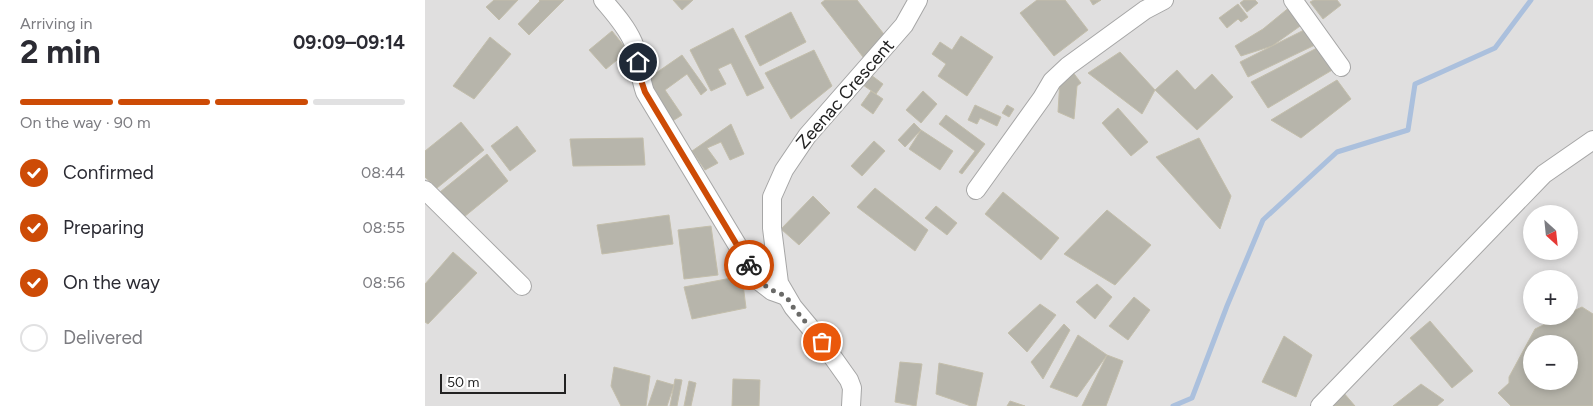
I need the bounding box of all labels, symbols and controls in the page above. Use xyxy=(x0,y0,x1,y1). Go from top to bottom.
text: Arriving in xyxy=(20,14,92,33)
text: 09:09–09:14 xyxy=(293,31,405,54)
text: 2 min xyxy=(20,33,101,71)
street label: Zeenac Crescent xyxy=(791,34,899,153)
pin xyxy=(617,41,659,83)
icon: home xyxy=(624,48,652,76)
text: On the way · 90 m xyxy=(20,113,151,132)
icon: check xyxy=(20,159,48,187)
text: Confirmed xyxy=(63,161,154,184)
text: 08:44 xyxy=(361,163,405,182)
north arrow xyxy=(1523,205,1577,260)
map controls xyxy=(1523,205,1578,390)
icon: check xyxy=(20,214,48,242)
text: Preparing xyxy=(63,216,144,239)
text: 08:55 xyxy=(362,218,405,237)
courier xyxy=(724,240,774,290)
icon: bike xyxy=(735,251,763,279)
icon: check xyxy=(20,269,48,297)
button: + xyxy=(1523,270,1578,325)
text: On the way xyxy=(63,271,160,294)
text: 08:56 xyxy=(363,273,405,292)
pin xyxy=(801,321,843,363)
text: Delivered xyxy=(63,326,143,349)
icon: bag xyxy=(808,328,836,356)
button: − xyxy=(1523,335,1578,390)
scale bar xyxy=(440,371,566,394)
text: 50 m xyxy=(447,374,479,391)

